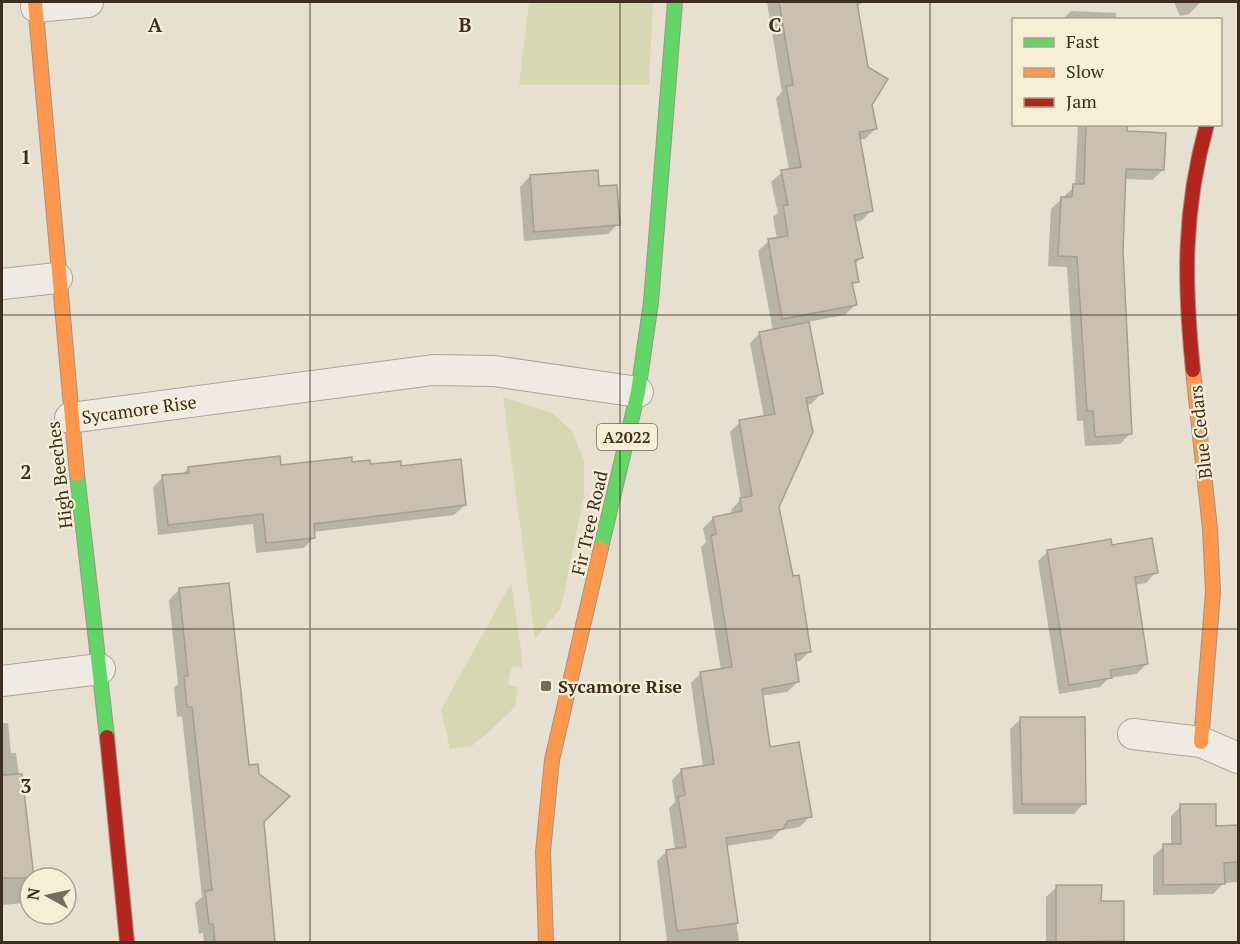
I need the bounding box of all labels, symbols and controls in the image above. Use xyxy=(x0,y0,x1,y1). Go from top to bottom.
text: A xyxy=(148,11,163,38)
text: B xyxy=(459,11,472,38)
text: C xyxy=(768,11,782,38)
legend xyxy=(1012,18,1222,126)
text: Fast xyxy=(1066,29,1100,53)
text: Slow xyxy=(1066,59,1105,83)
text: Jam xyxy=(1066,89,1097,113)
text: 1 xyxy=(20,143,32,170)
street label: Blue Cedars xyxy=(1183,384,1217,480)
street label: Sycamore Rise xyxy=(80,389,198,429)
street label: High Beeches xyxy=(41,420,77,530)
road number: A2022 xyxy=(597,424,657,450)
text: 2 xyxy=(20,458,32,485)
street label: Fir Tree Road xyxy=(565,468,613,578)
place label: Sycamore Rise xyxy=(558,674,682,698)
marker: Sycamore Rise xyxy=(539,679,553,693)
text: 3 xyxy=(20,772,32,799)
north arrow xyxy=(18,866,78,926)
text: N xyxy=(21,886,45,901)

